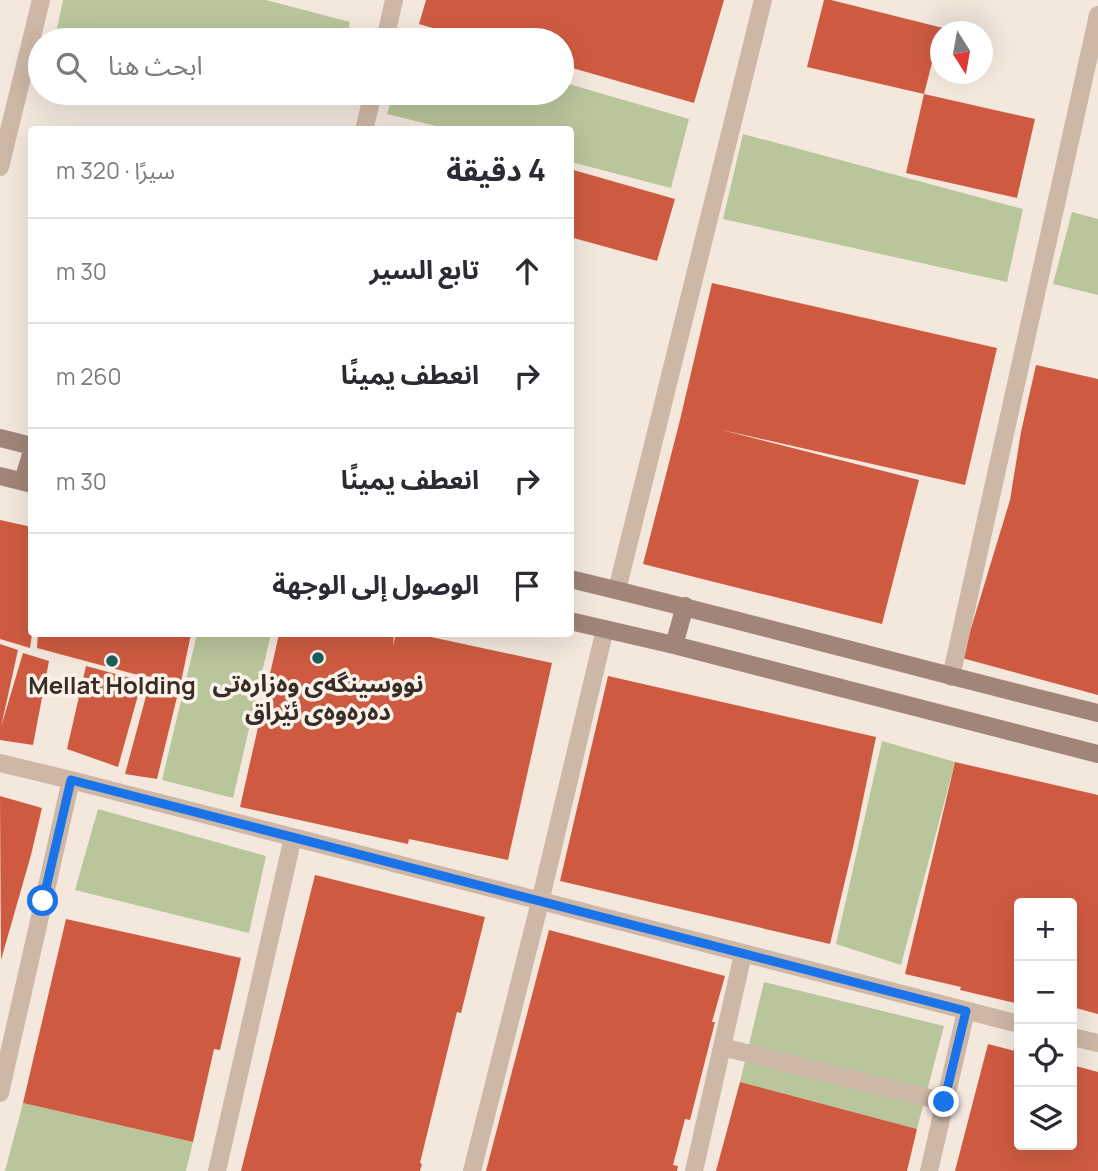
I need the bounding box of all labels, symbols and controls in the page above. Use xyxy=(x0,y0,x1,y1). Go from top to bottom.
north arrow xyxy=(930,21,993,84)
search box xyxy=(28,28,574,105)
text: ابحث هنا xyxy=(108,47,203,83)
icon: search xyxy=(52,48,90,86)
text: 4 دقيقة xyxy=(446,149,546,190)
text: سيرًا · 320 m xyxy=(56,154,175,186)
text: تابع السير xyxy=(369,251,479,287)
icon: ahead xyxy=(508,252,546,290)
text: 30 m xyxy=(56,255,107,287)
text: انعطف يمينًا xyxy=(341,356,479,392)
icon: right xyxy=(508,357,546,395)
text: 260 m xyxy=(56,360,122,392)
text: انعطف يمينًا xyxy=(341,461,479,497)
icon: right xyxy=(508,462,546,500)
text: 30 m xyxy=(56,465,107,497)
text: الوصول إلى الوجهة xyxy=(272,566,479,602)
icon: arrive xyxy=(508,567,546,605)
marker: نووسینگەی وەزارەتی دەرەوەی ئێراق xyxy=(310,650,326,666)
marker: Mellat Holding xyxy=(104,653,120,669)
place label: نووسینگەی وەزارەتی دەرەوەی ئێراق xyxy=(212,666,424,727)
place label: Mellat Holding xyxy=(28,668,196,701)
route start xyxy=(27,885,58,916)
map controls xyxy=(1014,898,1077,1150)
button: + xyxy=(1014,898,1077,961)
button: − xyxy=(1014,961,1077,1024)
button: locate xyxy=(1014,1024,1077,1087)
route end xyxy=(928,1086,959,1117)
button: layers xyxy=(1014,1087,1077,1150)

